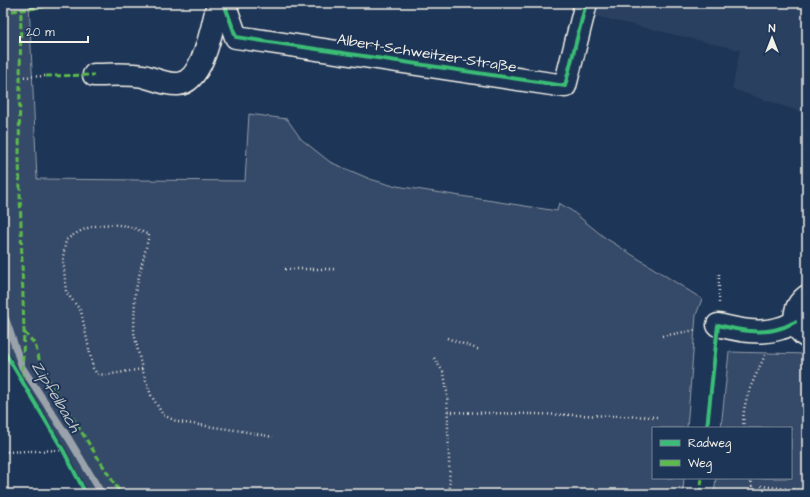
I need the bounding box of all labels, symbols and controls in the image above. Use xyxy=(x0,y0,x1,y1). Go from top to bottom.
scale bar xyxy=(20,18,88,44)
north arrow xyxy=(752,18,792,58)
text: N xyxy=(769,21,776,36)
text: 20 m xyxy=(26,24,55,41)
street label: Albert-Schweitzer-Straße xyxy=(336,29,518,78)
water label: Zipfelbach xyxy=(26,357,87,437)
legend xyxy=(652,427,792,479)
text: Radweg xyxy=(688,435,731,453)
text: Weg xyxy=(688,455,712,473)

